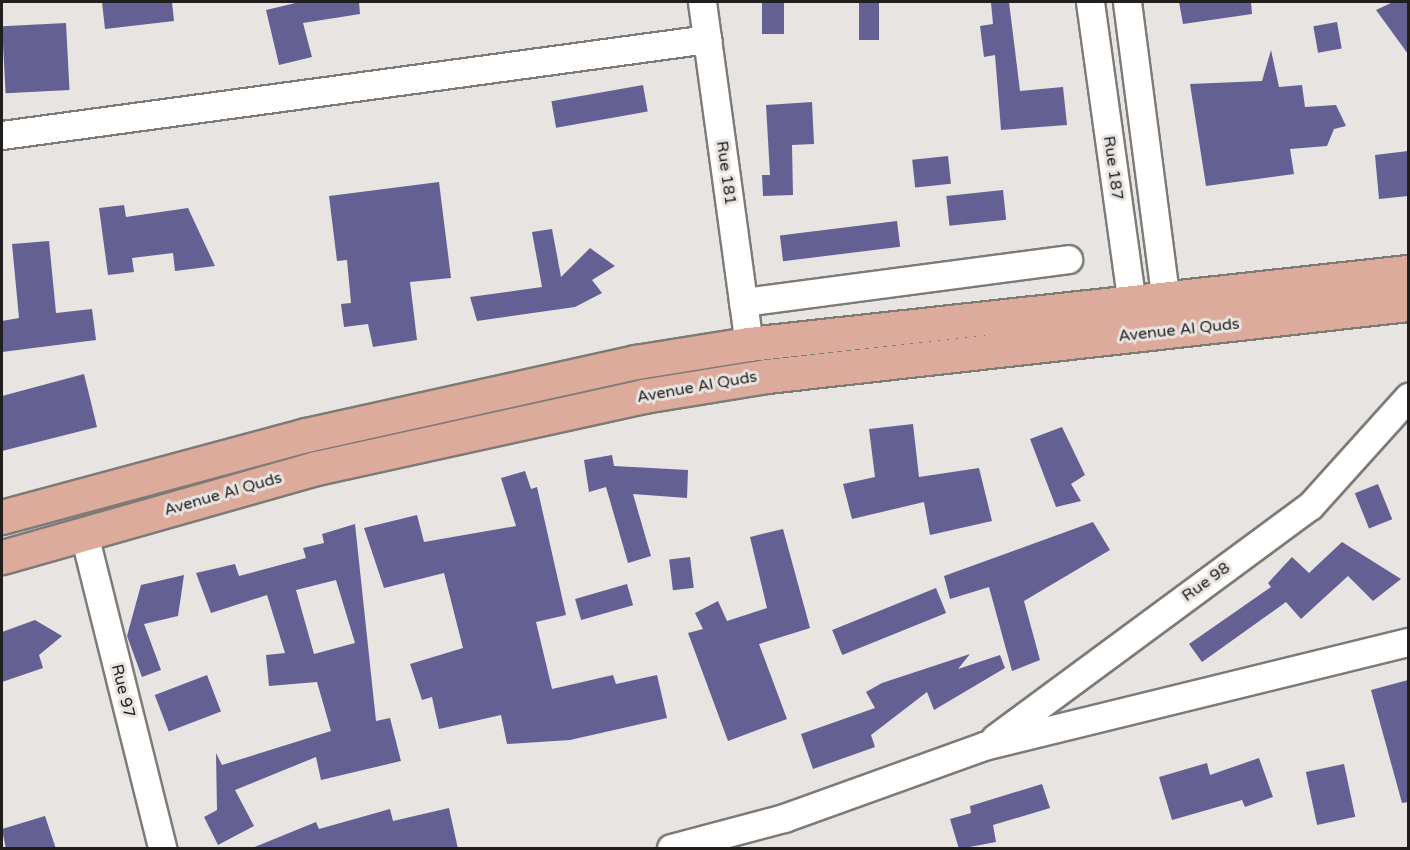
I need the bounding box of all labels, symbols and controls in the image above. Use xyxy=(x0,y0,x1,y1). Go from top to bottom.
street label: Rue 187 xyxy=(1099,135,1127,201)
street label: Rue 181 xyxy=(712,140,740,206)
street label: Avenue Al Quds xyxy=(1117,314,1241,346)
street label: Avenue Al Quds xyxy=(635,367,759,407)
street label: Avenue Al Quds xyxy=(162,468,284,520)
street label: Rue 98 xyxy=(1178,558,1234,606)
street label: Rue 97 xyxy=(107,662,139,720)

